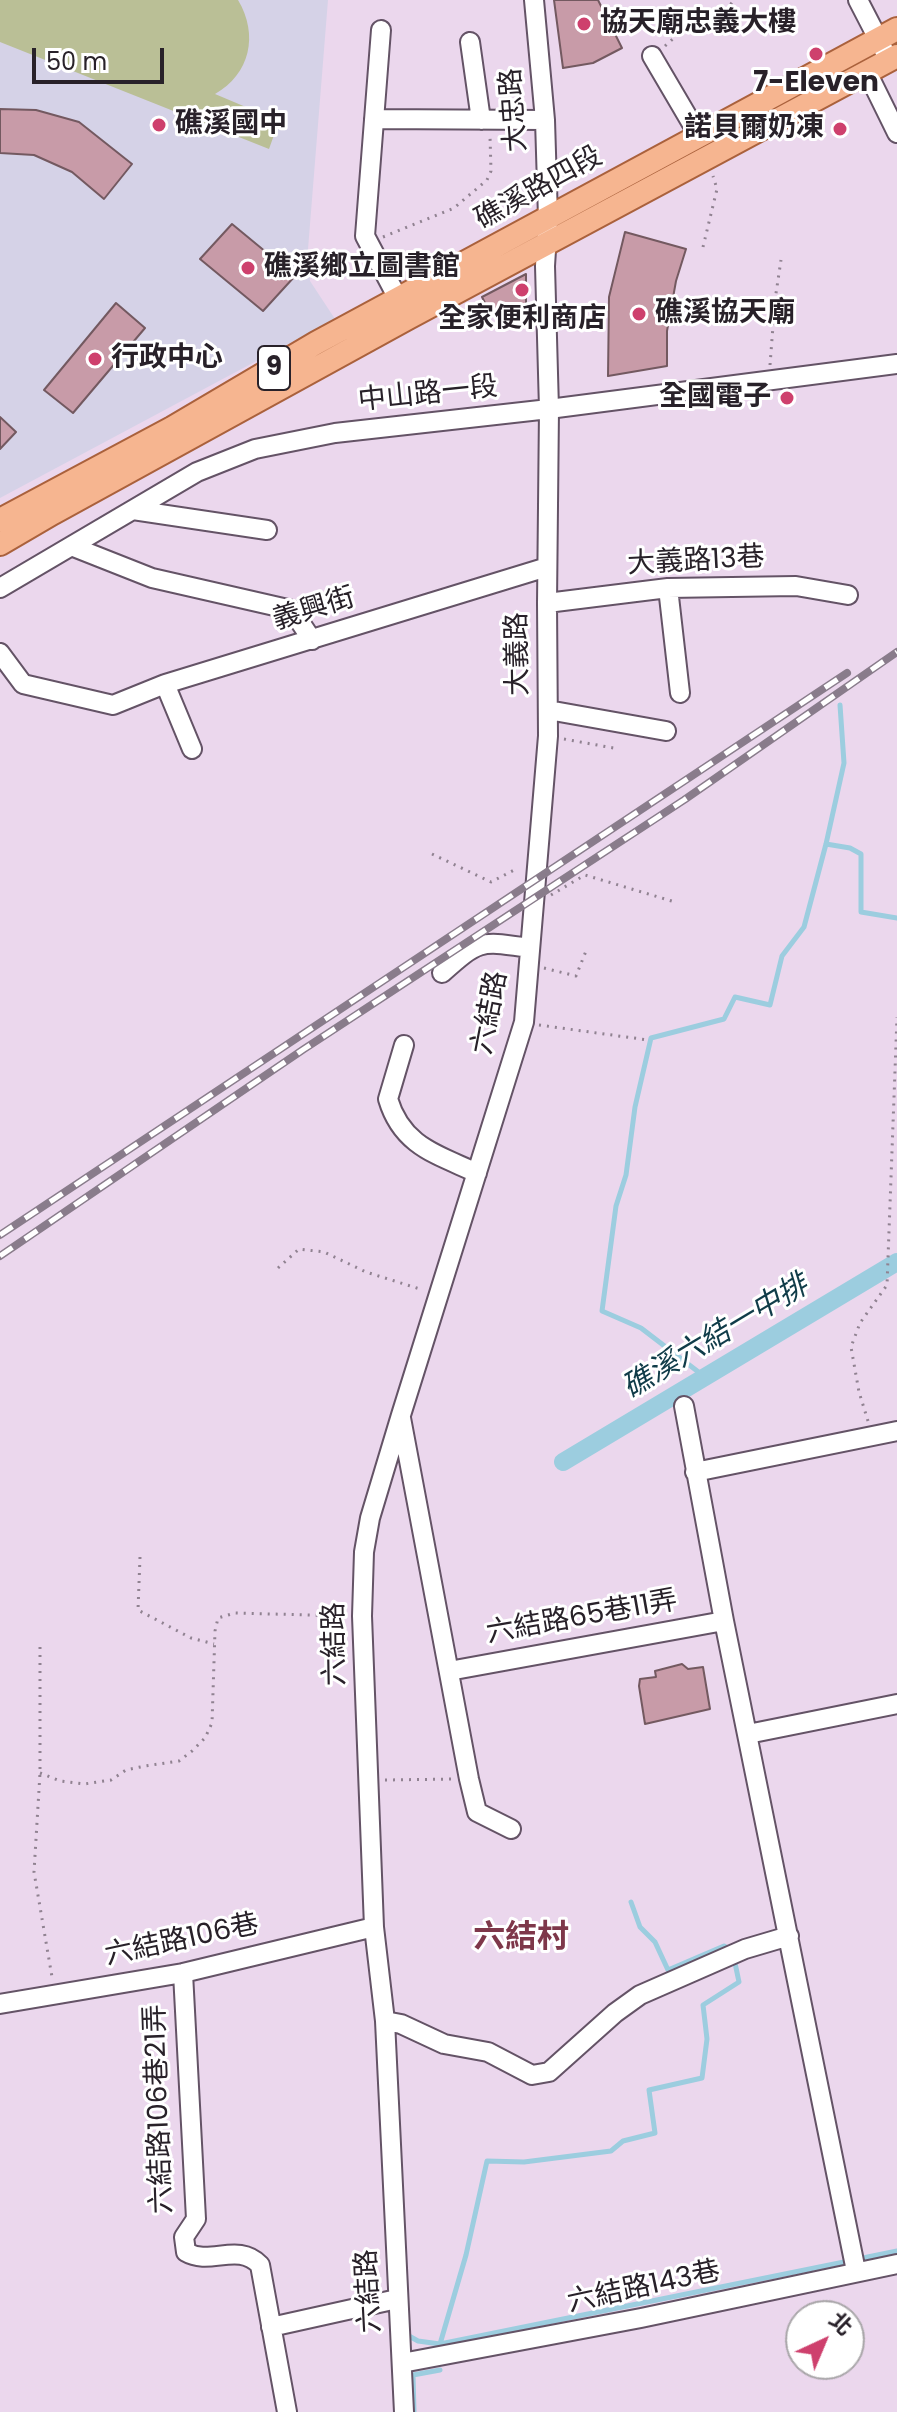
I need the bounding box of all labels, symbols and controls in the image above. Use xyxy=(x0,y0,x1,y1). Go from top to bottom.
place label: 協天廟忠義大樓 xyxy=(600,7,796,41)
marker: 協天廟忠義大樓 xyxy=(575,15,593,33)
scale bar xyxy=(36,32,168,82)
text: 50 m xyxy=(46,45,107,78)
marker: 7-Eleven xyxy=(807,45,825,63)
street label: 大忠路 xyxy=(495,67,535,153)
place label: 7-Eleven xyxy=(753,67,879,101)
place label: 礁溪國中 xyxy=(175,108,287,142)
place label: 諾貝爾奶凍 xyxy=(684,112,824,146)
marker: 礁溪國中 xyxy=(150,116,168,134)
marker: 諾貝爾奶凍 xyxy=(831,120,849,138)
street label: 礁溪路四段 xyxy=(470,140,608,238)
place label: 礁溪鄉立圖書館 xyxy=(264,251,460,285)
marker: 礁溪鄉立圖書館 xyxy=(239,259,257,277)
marker: 全家便利商店 xyxy=(513,281,531,299)
place label: 礁溪協天廟 xyxy=(655,297,795,331)
place label: 全家便利商店 xyxy=(438,303,606,337)
marker: 礁溪協天廟 xyxy=(630,305,648,323)
place label: 行政中心 xyxy=(111,342,223,376)
road number: 9 xyxy=(258,346,290,390)
marker: 行政中心 xyxy=(86,350,104,368)
street label: 中山路一段 xyxy=(357,371,499,419)
place label: 全國電子 xyxy=(659,381,771,415)
marker: 全國電子 xyxy=(778,389,796,407)
street label: 大義路13巷 xyxy=(626,542,766,582)
street label: 義興街 xyxy=(269,582,359,638)
street label: 大義路 xyxy=(501,612,537,696)
street label: 六結路 xyxy=(466,969,516,1057)
water label: 礁溪六結一中排 xyxy=(617,1268,815,1408)
street label: 六結路65巷11弄 xyxy=(484,1585,680,1651)
street label: 六結路 xyxy=(318,1602,354,1686)
street label: 六結路106巷 xyxy=(102,1908,262,1974)
district label: 六結村 xyxy=(473,1920,569,1958)
street label: 六結路106巷21弄 xyxy=(140,2004,180,2214)
street label: 六結路 xyxy=(351,2248,389,2334)
street label: 六結路143巷 xyxy=(565,2255,723,2321)
north arrow xyxy=(785,2300,865,2380)
text: 北 xyxy=(822,2305,859,2343)

